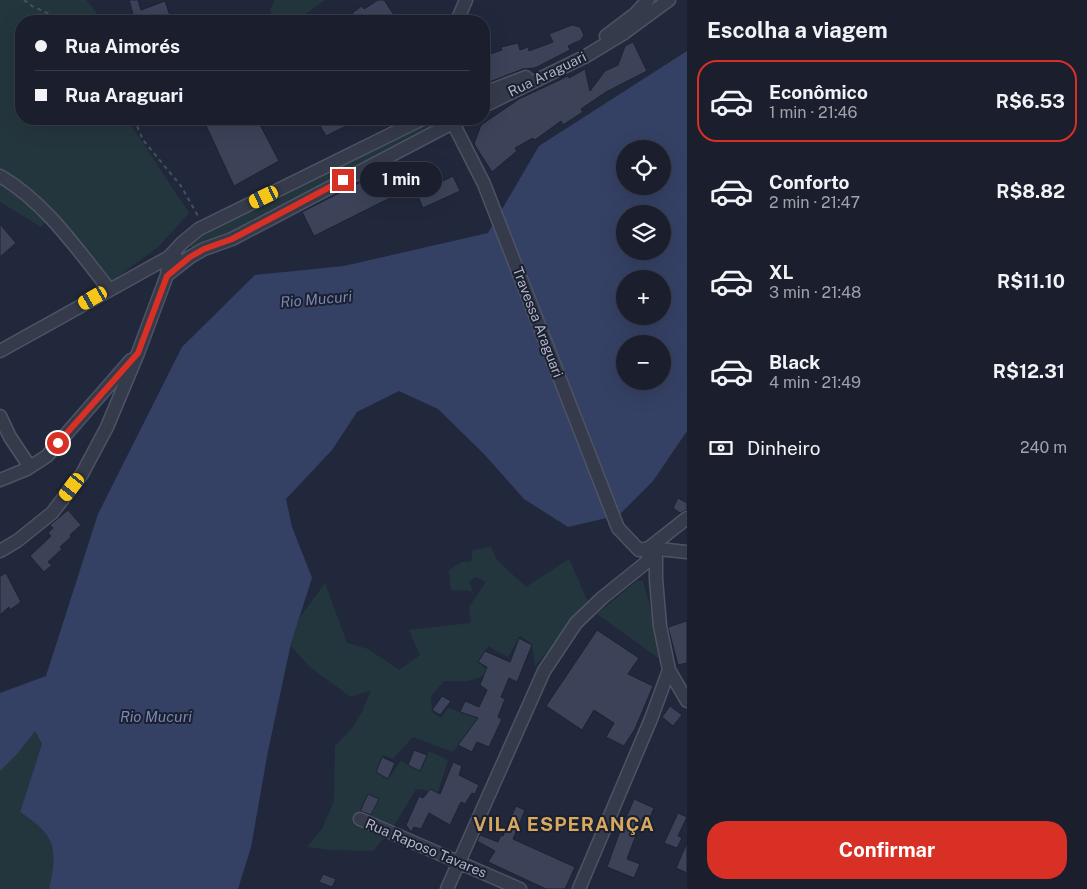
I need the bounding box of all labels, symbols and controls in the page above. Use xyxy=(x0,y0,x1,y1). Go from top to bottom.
text: Escolha a viagem xyxy=(707,17,888,43)
text: Rua Aimorés xyxy=(65,35,180,57)
street label: Rua Araguari xyxy=(505,48,589,100)
icon: car xyxy=(709,79,754,124)
text: Econômico xyxy=(769,81,868,103)
text: Rua Araguari xyxy=(65,84,183,106)
text: R$6.53 xyxy=(996,90,1065,112)
text: 1 min · 21:46 xyxy=(769,103,857,122)
map controls xyxy=(616,140,671,390)
button: locate xyxy=(616,140,671,195)
callout: 1 min xyxy=(360,162,443,198)
route end xyxy=(332,169,354,191)
icon: car xyxy=(709,169,754,214)
text: 1 min xyxy=(382,170,420,189)
text: Conforto xyxy=(769,171,849,193)
text: R$8.82 xyxy=(996,180,1065,202)
car xyxy=(247,184,280,210)
text: 2 min · 21:47 xyxy=(769,193,860,212)
button: layers xyxy=(616,205,671,260)
icon: car xyxy=(709,259,754,304)
text: XL xyxy=(769,261,794,283)
street label: Travessa Araguari xyxy=(510,265,566,379)
button: + xyxy=(616,270,671,325)
text: R$11.10 xyxy=(997,270,1065,292)
text: 3 min · 21:48 xyxy=(769,283,861,302)
car xyxy=(76,284,109,312)
water label: Rio Mucuri xyxy=(279,287,353,311)
button: − xyxy=(616,335,671,390)
icon: car xyxy=(709,349,754,394)
text: Black xyxy=(769,351,820,373)
text: R$12.31 xyxy=(993,360,1065,382)
text: 4 min · 21:49 xyxy=(769,373,861,392)
route start xyxy=(47,432,69,454)
icon: cash xyxy=(707,434,735,462)
text: Dinheiro xyxy=(747,437,821,459)
text: 240 m xyxy=(1020,438,1067,457)
car xyxy=(56,471,87,503)
water label: Rio Mucuri xyxy=(120,708,192,725)
district label: VILA ESPERANÇA xyxy=(473,813,655,835)
street label: Rua Raposo Tavares xyxy=(363,815,489,881)
button: Confirmar xyxy=(707,821,1067,879)

